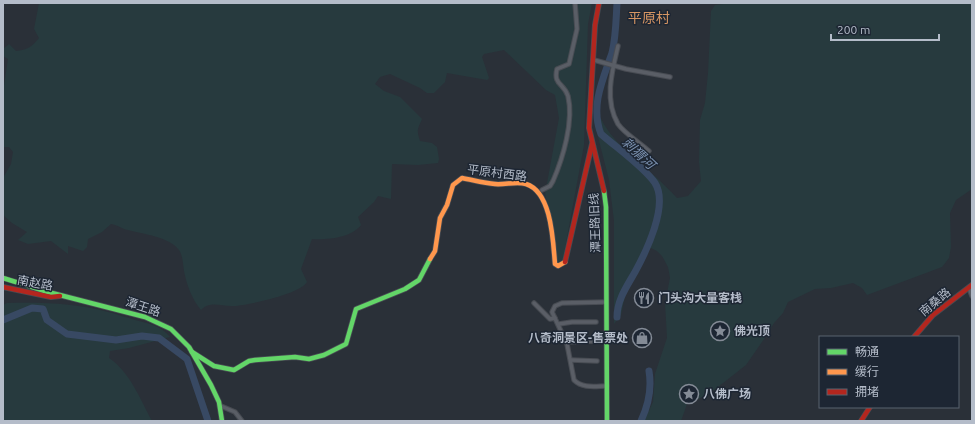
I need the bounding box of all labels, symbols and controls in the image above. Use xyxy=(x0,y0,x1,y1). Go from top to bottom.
district label: 平原村 xyxy=(628,10,670,26)
scale bar xyxy=(831,16,939,42)
text: 200 m xyxy=(837,23,870,36)
water label: 刺猬河 xyxy=(620,135,660,173)
street label: 平原村西路 xyxy=(466,162,528,183)
street label: 潭王路旧线 xyxy=(587,193,602,253)
street label: 南赵路 xyxy=(16,273,54,292)
street label: 南桑路 xyxy=(917,285,953,318)
restaurant icon: 门头沟大量客栈 xyxy=(633,287,655,309)
place label: 门头沟大量客栈 xyxy=(658,291,742,304)
street label: 潭王路 xyxy=(124,295,162,318)
place icon: 佛光顶 xyxy=(709,320,731,342)
place label: 佛光顶 xyxy=(734,324,770,337)
shop icon: 八奇洞景区-售票处 xyxy=(631,327,653,349)
place label: 八奇洞景区-售票处 xyxy=(528,331,628,344)
legend xyxy=(819,336,959,408)
text: 畅通 xyxy=(855,345,879,358)
text: 缓行 xyxy=(855,365,879,378)
place icon: 八佛广场 xyxy=(678,383,700,405)
text: 拥堵 xyxy=(855,385,879,398)
place label: 八佛广场 xyxy=(703,387,751,400)

